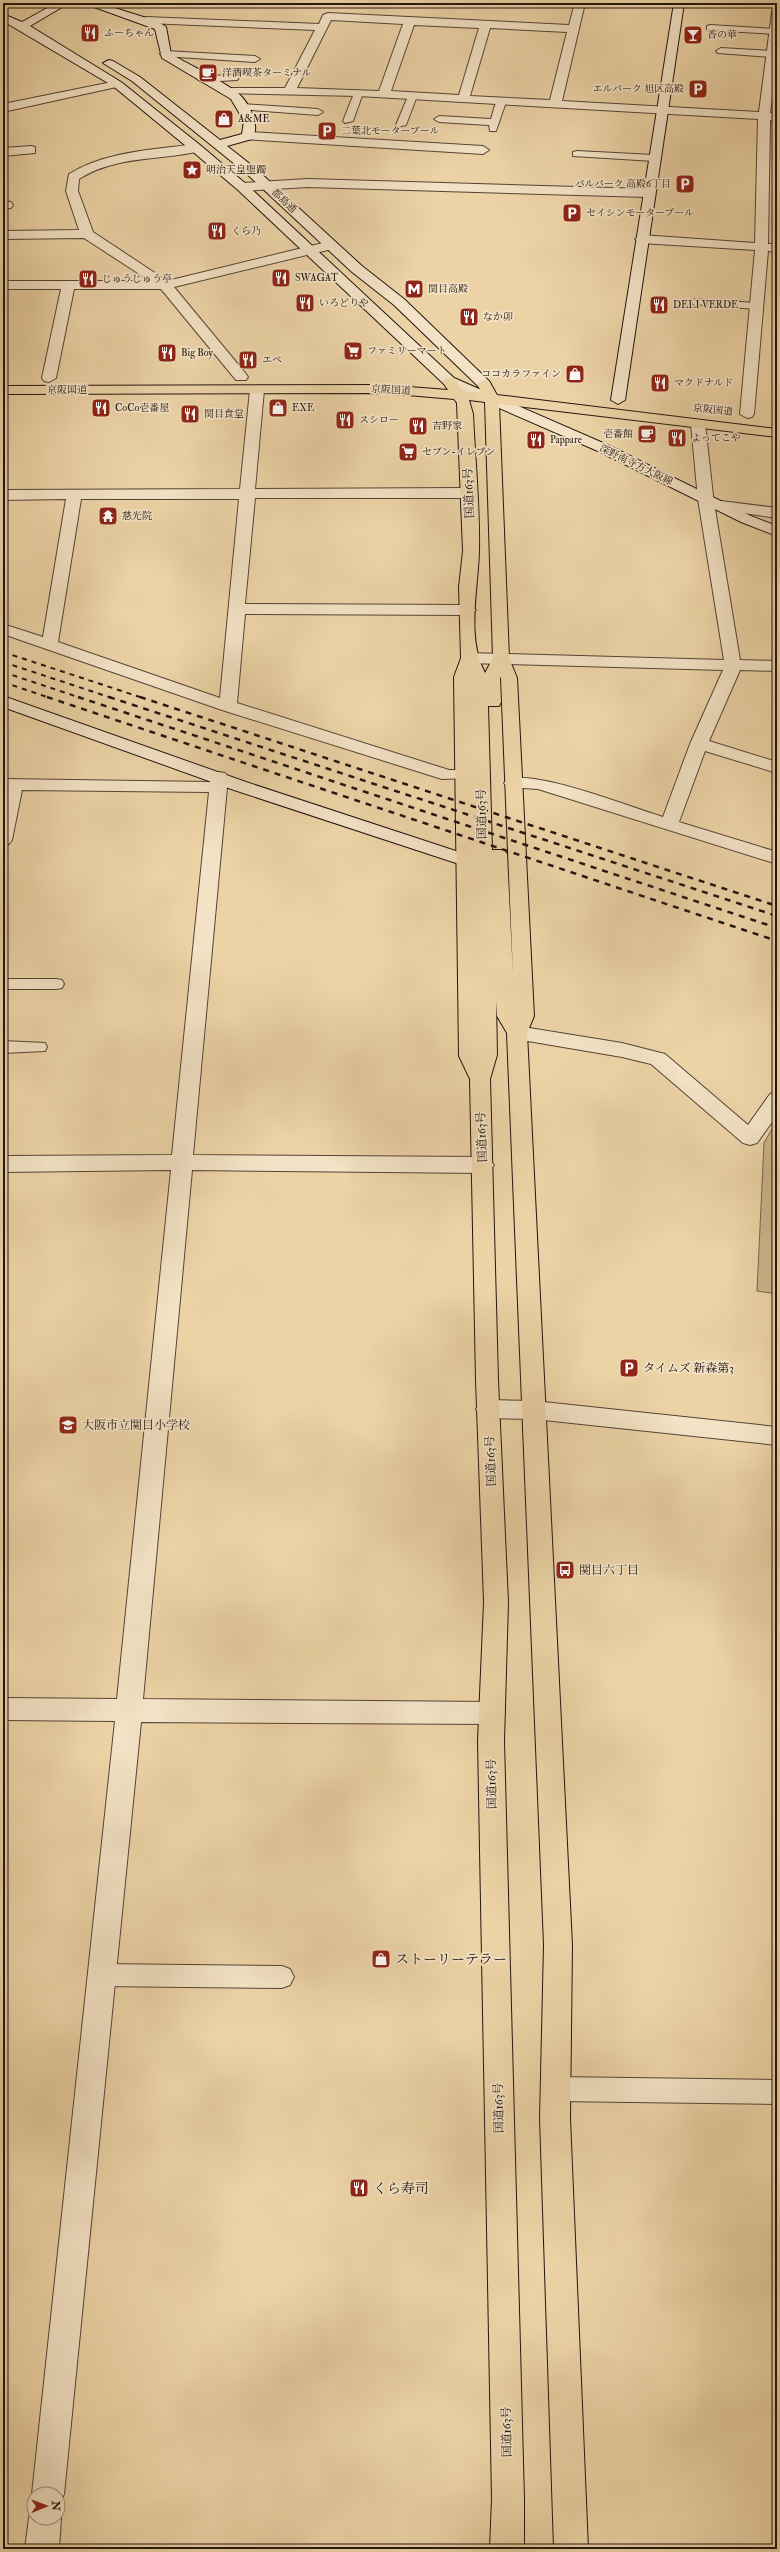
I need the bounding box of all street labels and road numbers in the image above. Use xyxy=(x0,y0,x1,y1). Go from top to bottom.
street label: 都島通 xyxy=(269,186,299,216)
street label: 京阪国道 xyxy=(371,383,411,397)
street label: 京阪国道 xyxy=(47,384,87,396)
street label: 京阪国道 xyxy=(692,402,734,418)
street label: 深野南寺方大阪線 xyxy=(597,442,675,488)
street label: 国道163号 xyxy=(461,467,477,519)
street label: 国道163号 xyxy=(474,788,490,840)
street label: 国道163号 xyxy=(474,1111,490,1163)
street label: 国道163号 xyxy=(483,1435,499,1487)
street label: 国道163号 xyxy=(484,1758,500,1810)
street label: 国道163号 xyxy=(491,2082,507,2134)
street label: 国道163号 xyxy=(499,2406,515,2458)

